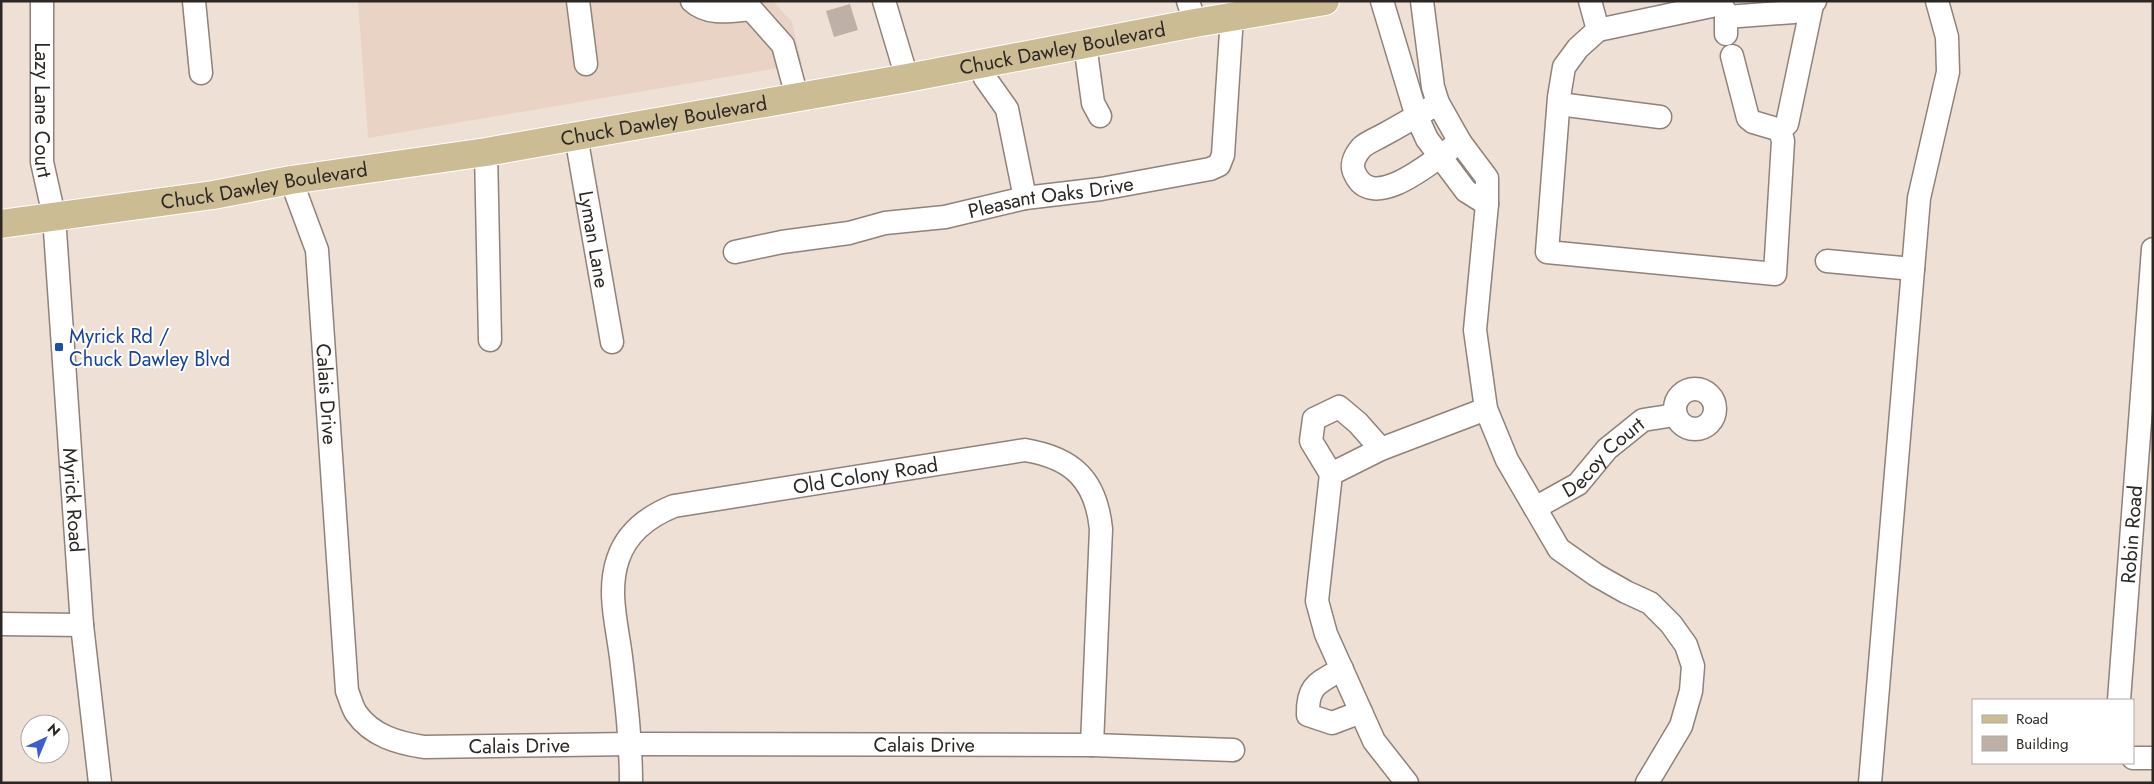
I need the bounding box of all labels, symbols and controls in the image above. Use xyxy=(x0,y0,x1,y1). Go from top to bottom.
street label: Chuck Dawley Boulevard xyxy=(957,14,1168,82)
street label: Lazy Lane Court xyxy=(27,42,60,181)
street label: Chuck Dawley Boulevard xyxy=(558,88,769,153)
street label: Chuck Dawley Boulevard xyxy=(159,155,369,216)
street label: Pleasant Oaks Drive xyxy=(965,169,1136,226)
street label: Lyman Lane xyxy=(571,189,617,290)
place label: Myrick Rd / Chuck Dawley Blvd xyxy=(69,322,230,374)
marker: Myrick Rd / Chuck Dawley Blvd xyxy=(53,341,65,353)
street label: Calais Drive xyxy=(309,342,345,446)
street label: Decoy Court xyxy=(1557,410,1651,505)
street label: Myrick Road xyxy=(55,447,91,553)
street label: Old Colony Road xyxy=(791,450,940,501)
street label: Robin Road xyxy=(2113,484,2150,585)
legend xyxy=(1972,699,2134,764)
text: Road xyxy=(2016,708,2048,730)
north arrow xyxy=(20,714,70,764)
text: N xyxy=(43,719,65,741)
street label: Calais Drive xyxy=(468,730,570,761)
street label: Calais Drive xyxy=(873,730,975,759)
text: Building xyxy=(2016,733,2068,755)

